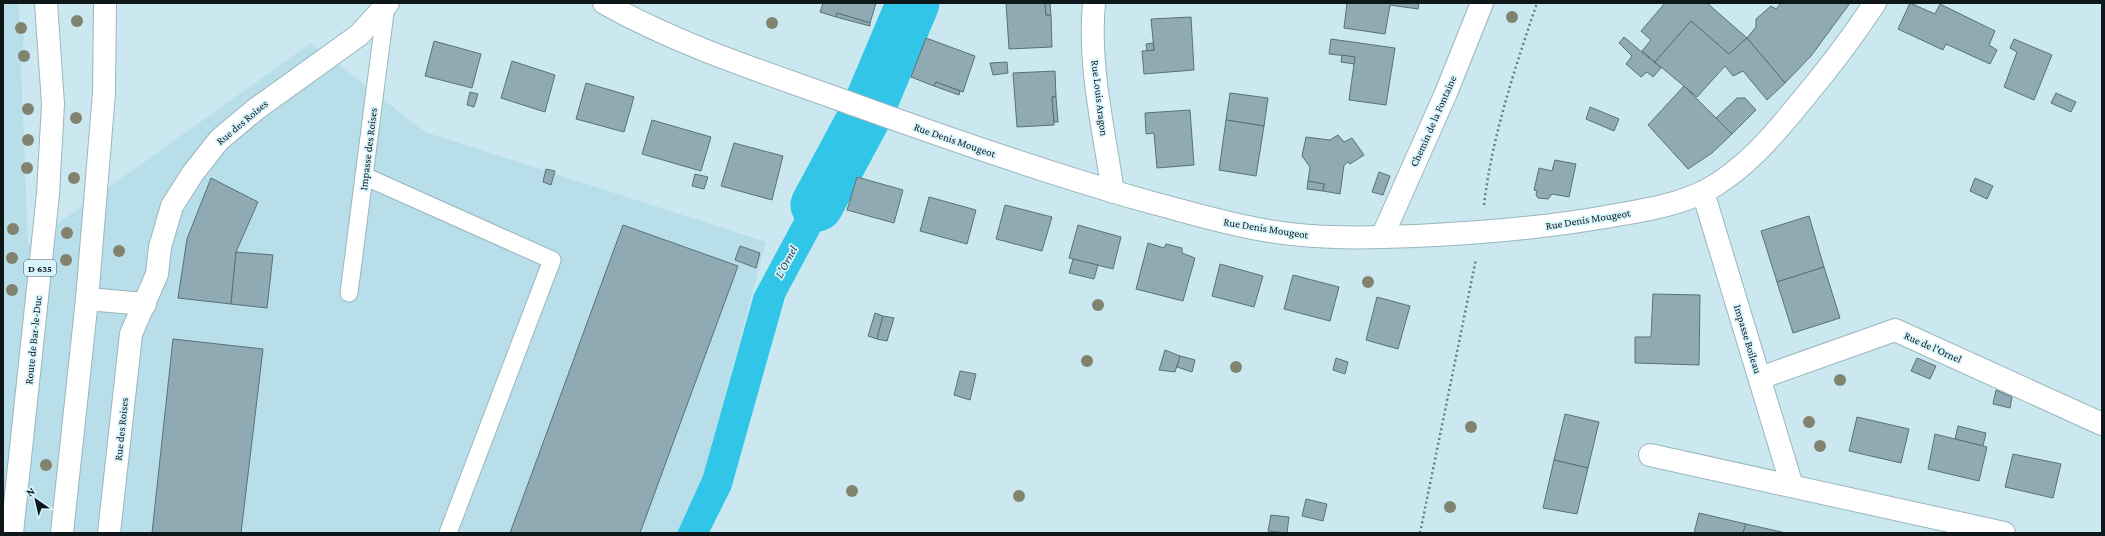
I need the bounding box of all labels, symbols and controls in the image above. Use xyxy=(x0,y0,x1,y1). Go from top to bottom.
street label: Rue Louis Aragon xyxy=(1088,59,1111,137)
street label: Chemin de la Fontaine xyxy=(1407,73,1459,168)
street label: Rue des Roises xyxy=(214,97,270,147)
street label: Impasse des Roises xyxy=(357,107,380,191)
street label: Rue Denis Mougeot xyxy=(912,120,998,161)
street label: Rue Denis Mougeot xyxy=(1545,206,1632,233)
street label: Rue Denis Mougeot xyxy=(1223,215,1310,242)
water label: L'Ornel xyxy=(772,243,801,281)
road number: D 635 xyxy=(24,260,56,276)
street label: Route de Bar-le-Duc xyxy=(22,295,44,385)
street label: Impasse Boileau xyxy=(1731,303,1764,375)
street label: Rue de l'Ornel xyxy=(1902,329,1964,365)
street label: Rue des Roises xyxy=(112,397,130,461)
north arrow xyxy=(16,480,56,520)
text: N xyxy=(24,484,37,499)

